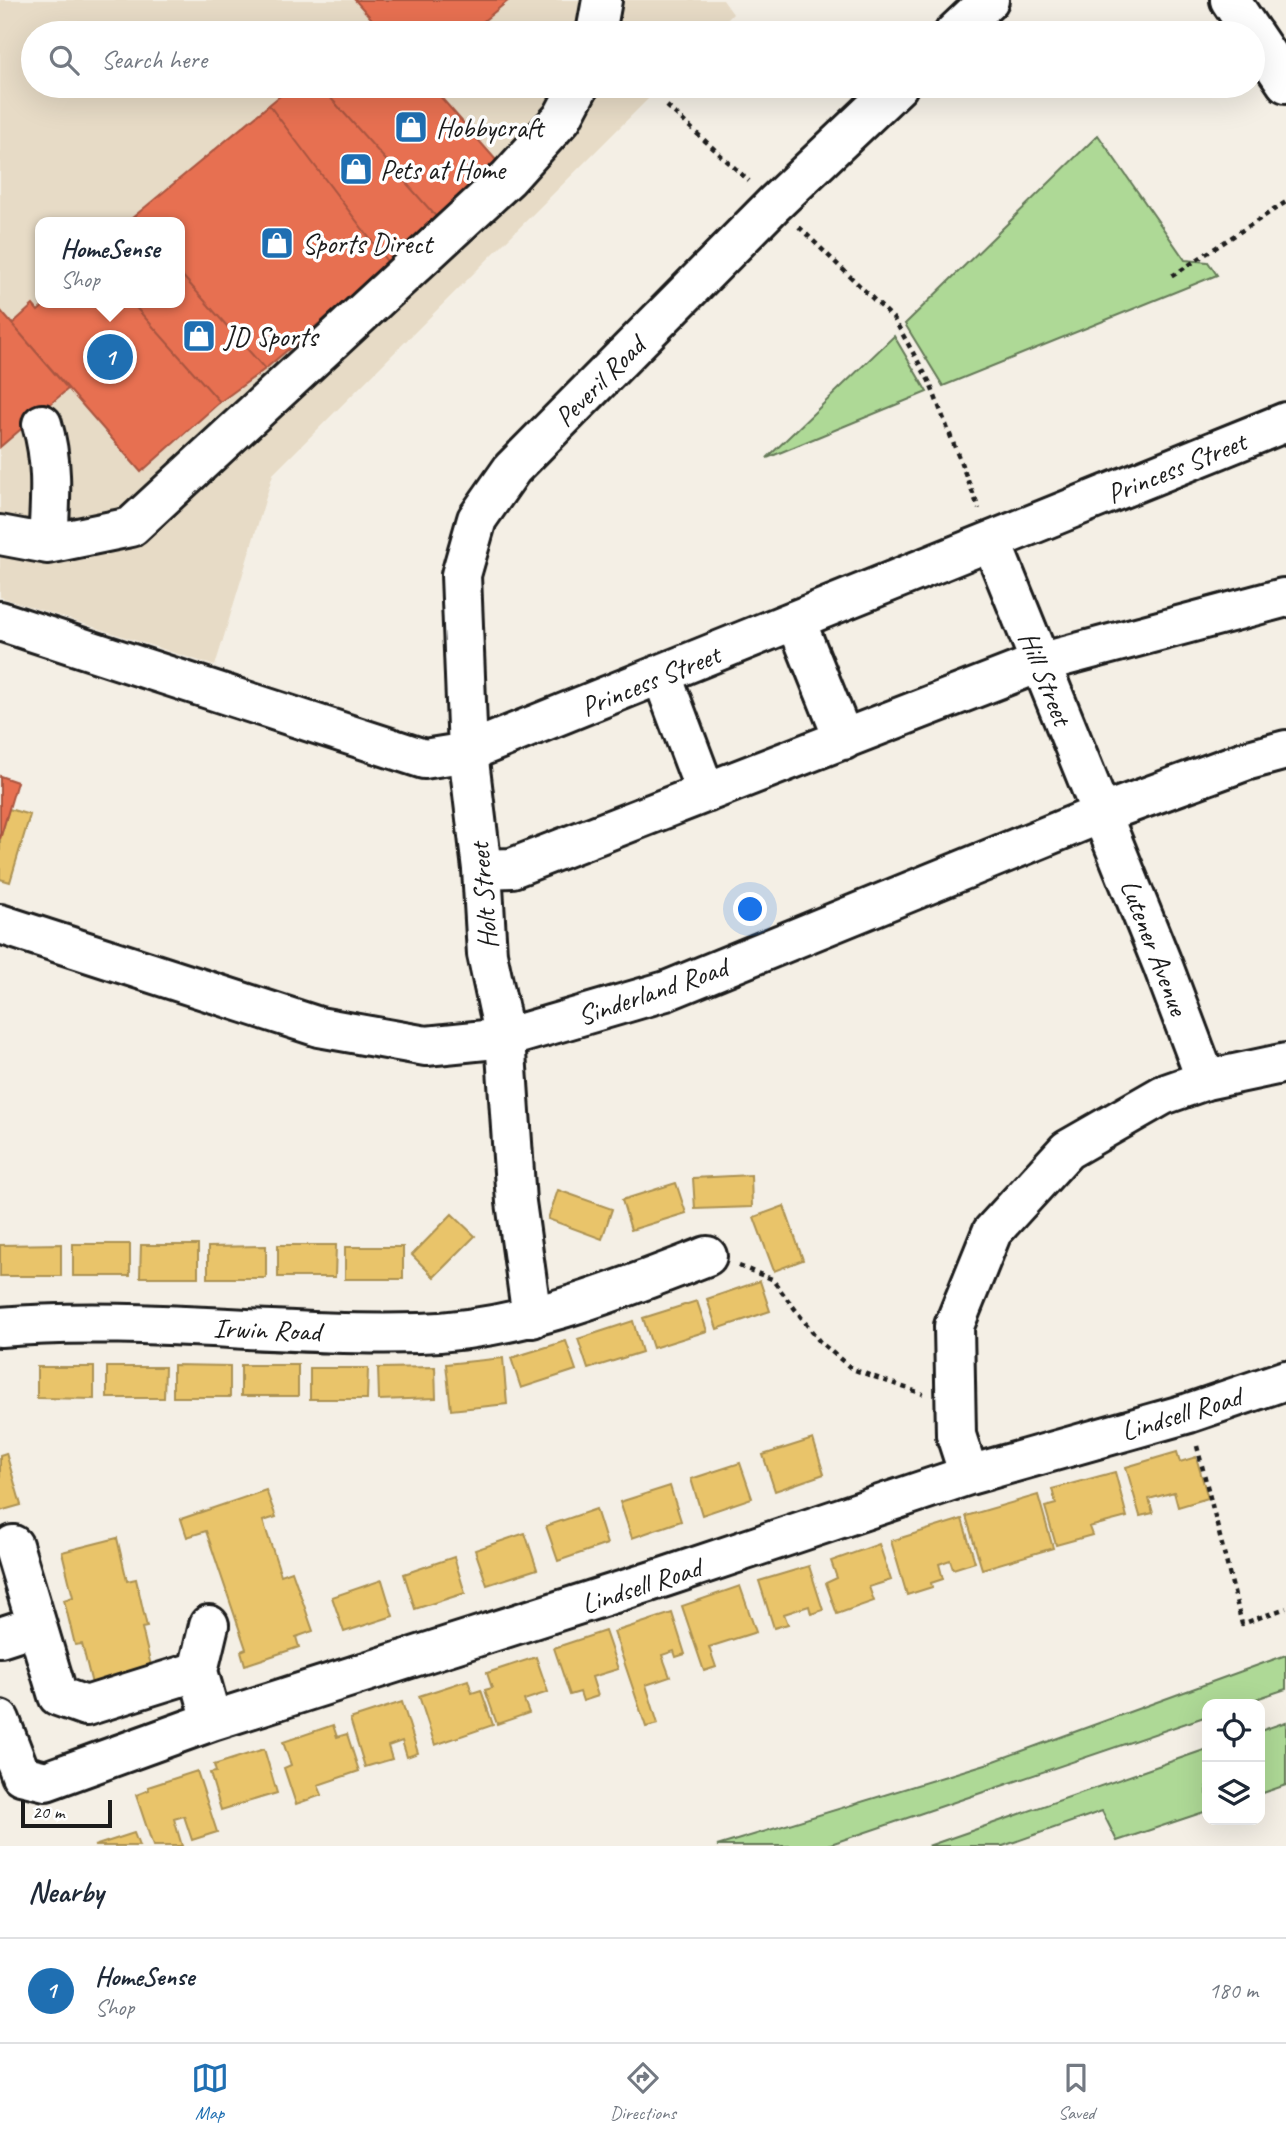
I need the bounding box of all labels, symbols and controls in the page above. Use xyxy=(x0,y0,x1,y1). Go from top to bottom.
search box xyxy=(21,21,1265,98)
icon: search xyxy=(45,41,83,79)
text: Search here xyxy=(101,43,207,76)
shop icon: Hobbycraft xyxy=(392,108,430,146)
place label: Hobbycraft xyxy=(436,110,546,145)
shop icon: Pets at Home xyxy=(337,150,375,188)
place label: Pets at Home xyxy=(380,152,507,187)
popup xyxy=(35,217,185,308)
shop icon: Sports Direct xyxy=(258,224,296,262)
place label: Sports Direct xyxy=(302,226,435,261)
text: HomeSense xyxy=(60,232,160,265)
text: Shop xyxy=(60,265,100,294)
shop icon: JD Sports xyxy=(180,317,218,355)
place label: JD Sports xyxy=(222,319,320,354)
street label: Peveril Road xyxy=(547,326,655,434)
pin: 1 xyxy=(87,331,133,383)
street label: Princess Street xyxy=(1102,423,1253,511)
street label: Hill Street xyxy=(1011,626,1081,733)
street label: Princess Street xyxy=(576,636,727,724)
street label: Holt Street xyxy=(461,838,506,951)
street label: Lutener Avenue xyxy=(1113,874,1197,1022)
your location xyxy=(733,892,767,926)
street label: Sinderland Road xyxy=(573,948,735,1033)
street label: Irwin Road xyxy=(213,1310,325,1349)
street label: Lindsell Road xyxy=(1117,1377,1249,1448)
street label: Lindsell Road xyxy=(577,1548,709,1621)
map controls xyxy=(1202,1699,1265,1825)
button: locate xyxy=(1202,1699,1265,1762)
button: layers xyxy=(1202,1762,1265,1825)
scale bar xyxy=(21,1797,112,1829)
text: 20 m xyxy=(32,1800,64,1824)
text: Nearby xyxy=(28,1873,104,1911)
text: HomeSense xyxy=(95,1960,194,1993)
text: 1 xyxy=(46,1976,56,2005)
text: 180 m xyxy=(1209,1976,1258,2005)
text: Shop xyxy=(95,1993,134,2022)
tab: Map xyxy=(191,2059,229,2125)
tab: Directions xyxy=(610,2059,676,2125)
tab: Saved xyxy=(1057,2059,1095,2125)

